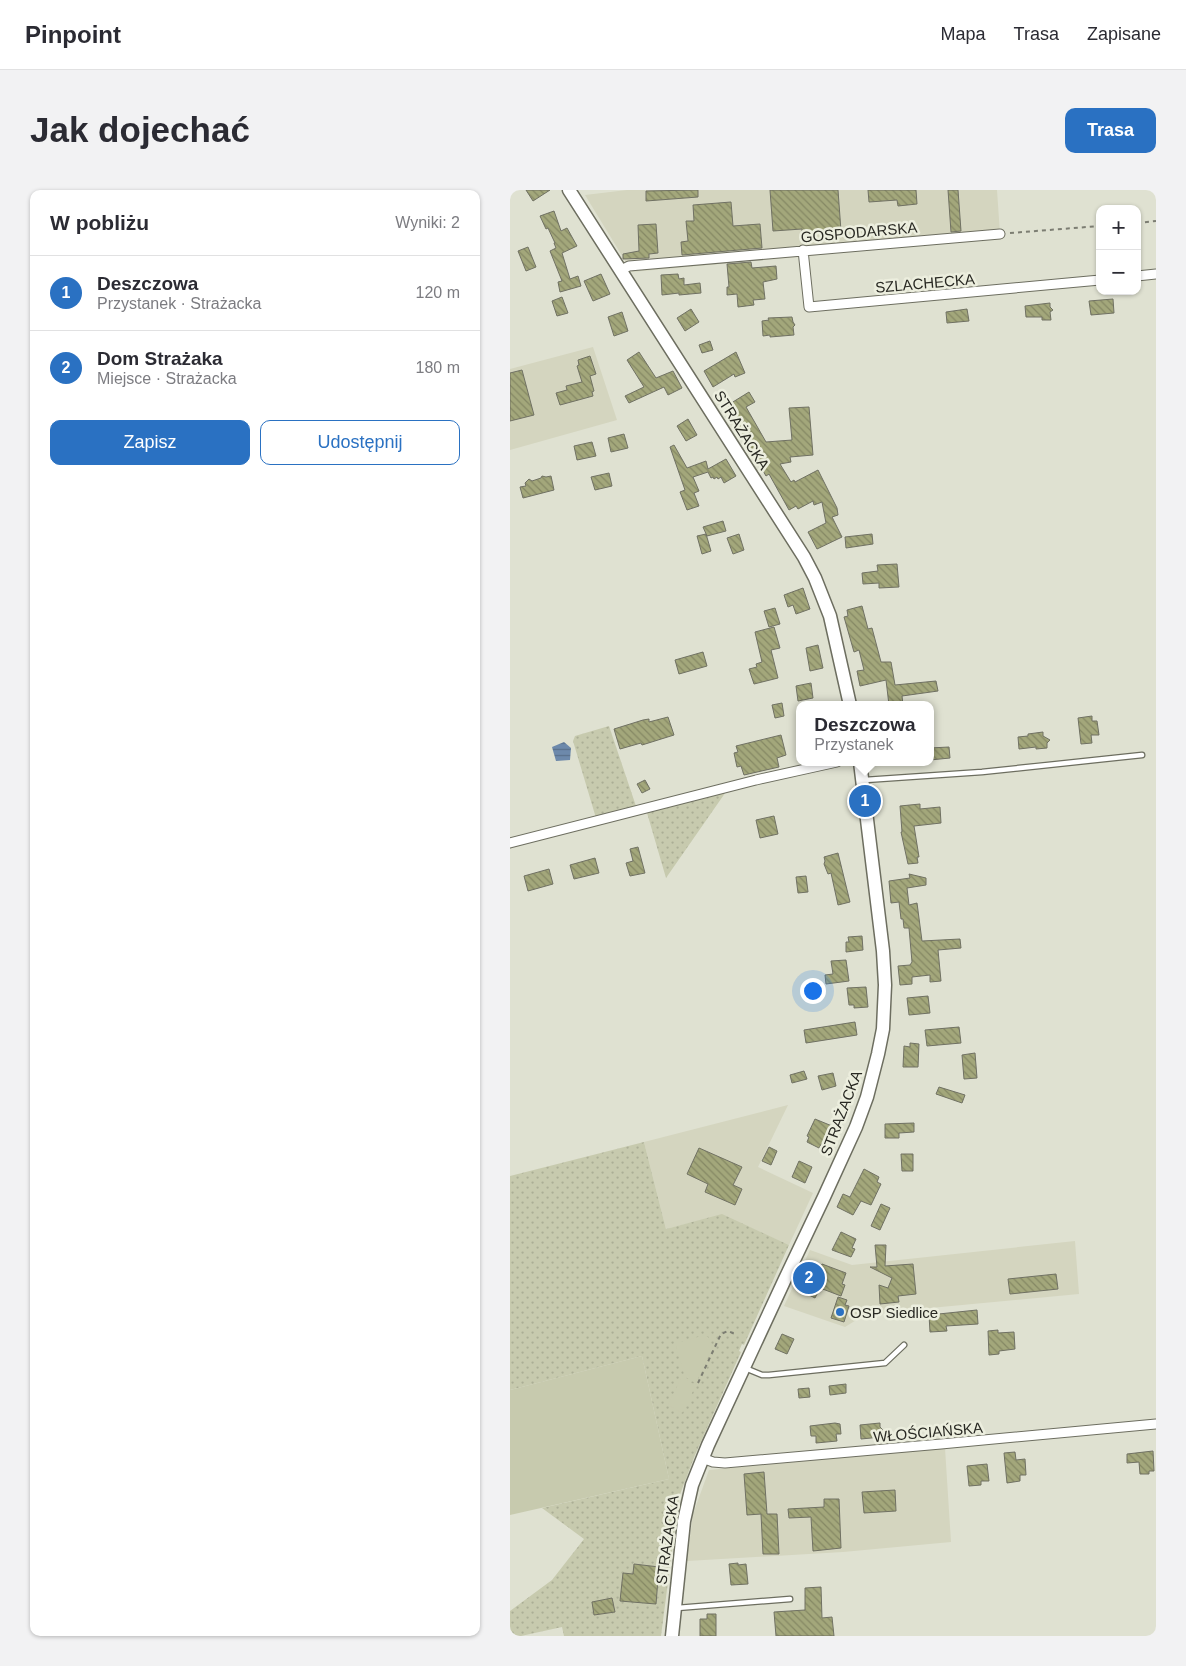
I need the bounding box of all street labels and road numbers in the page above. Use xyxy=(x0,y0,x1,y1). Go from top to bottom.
street label: GOSPODARSKA xyxy=(800,218,918,246)
street label: SZLACHECKA xyxy=(874,270,976,296)
street label: STRAŻACKA xyxy=(711,387,773,473)
street label: STRAŻACKA xyxy=(817,1068,865,1158)
street label: WŁOŚCIAŃSKA xyxy=(872,1419,984,1445)
street label: STRAŻACKA xyxy=(652,1494,682,1586)

